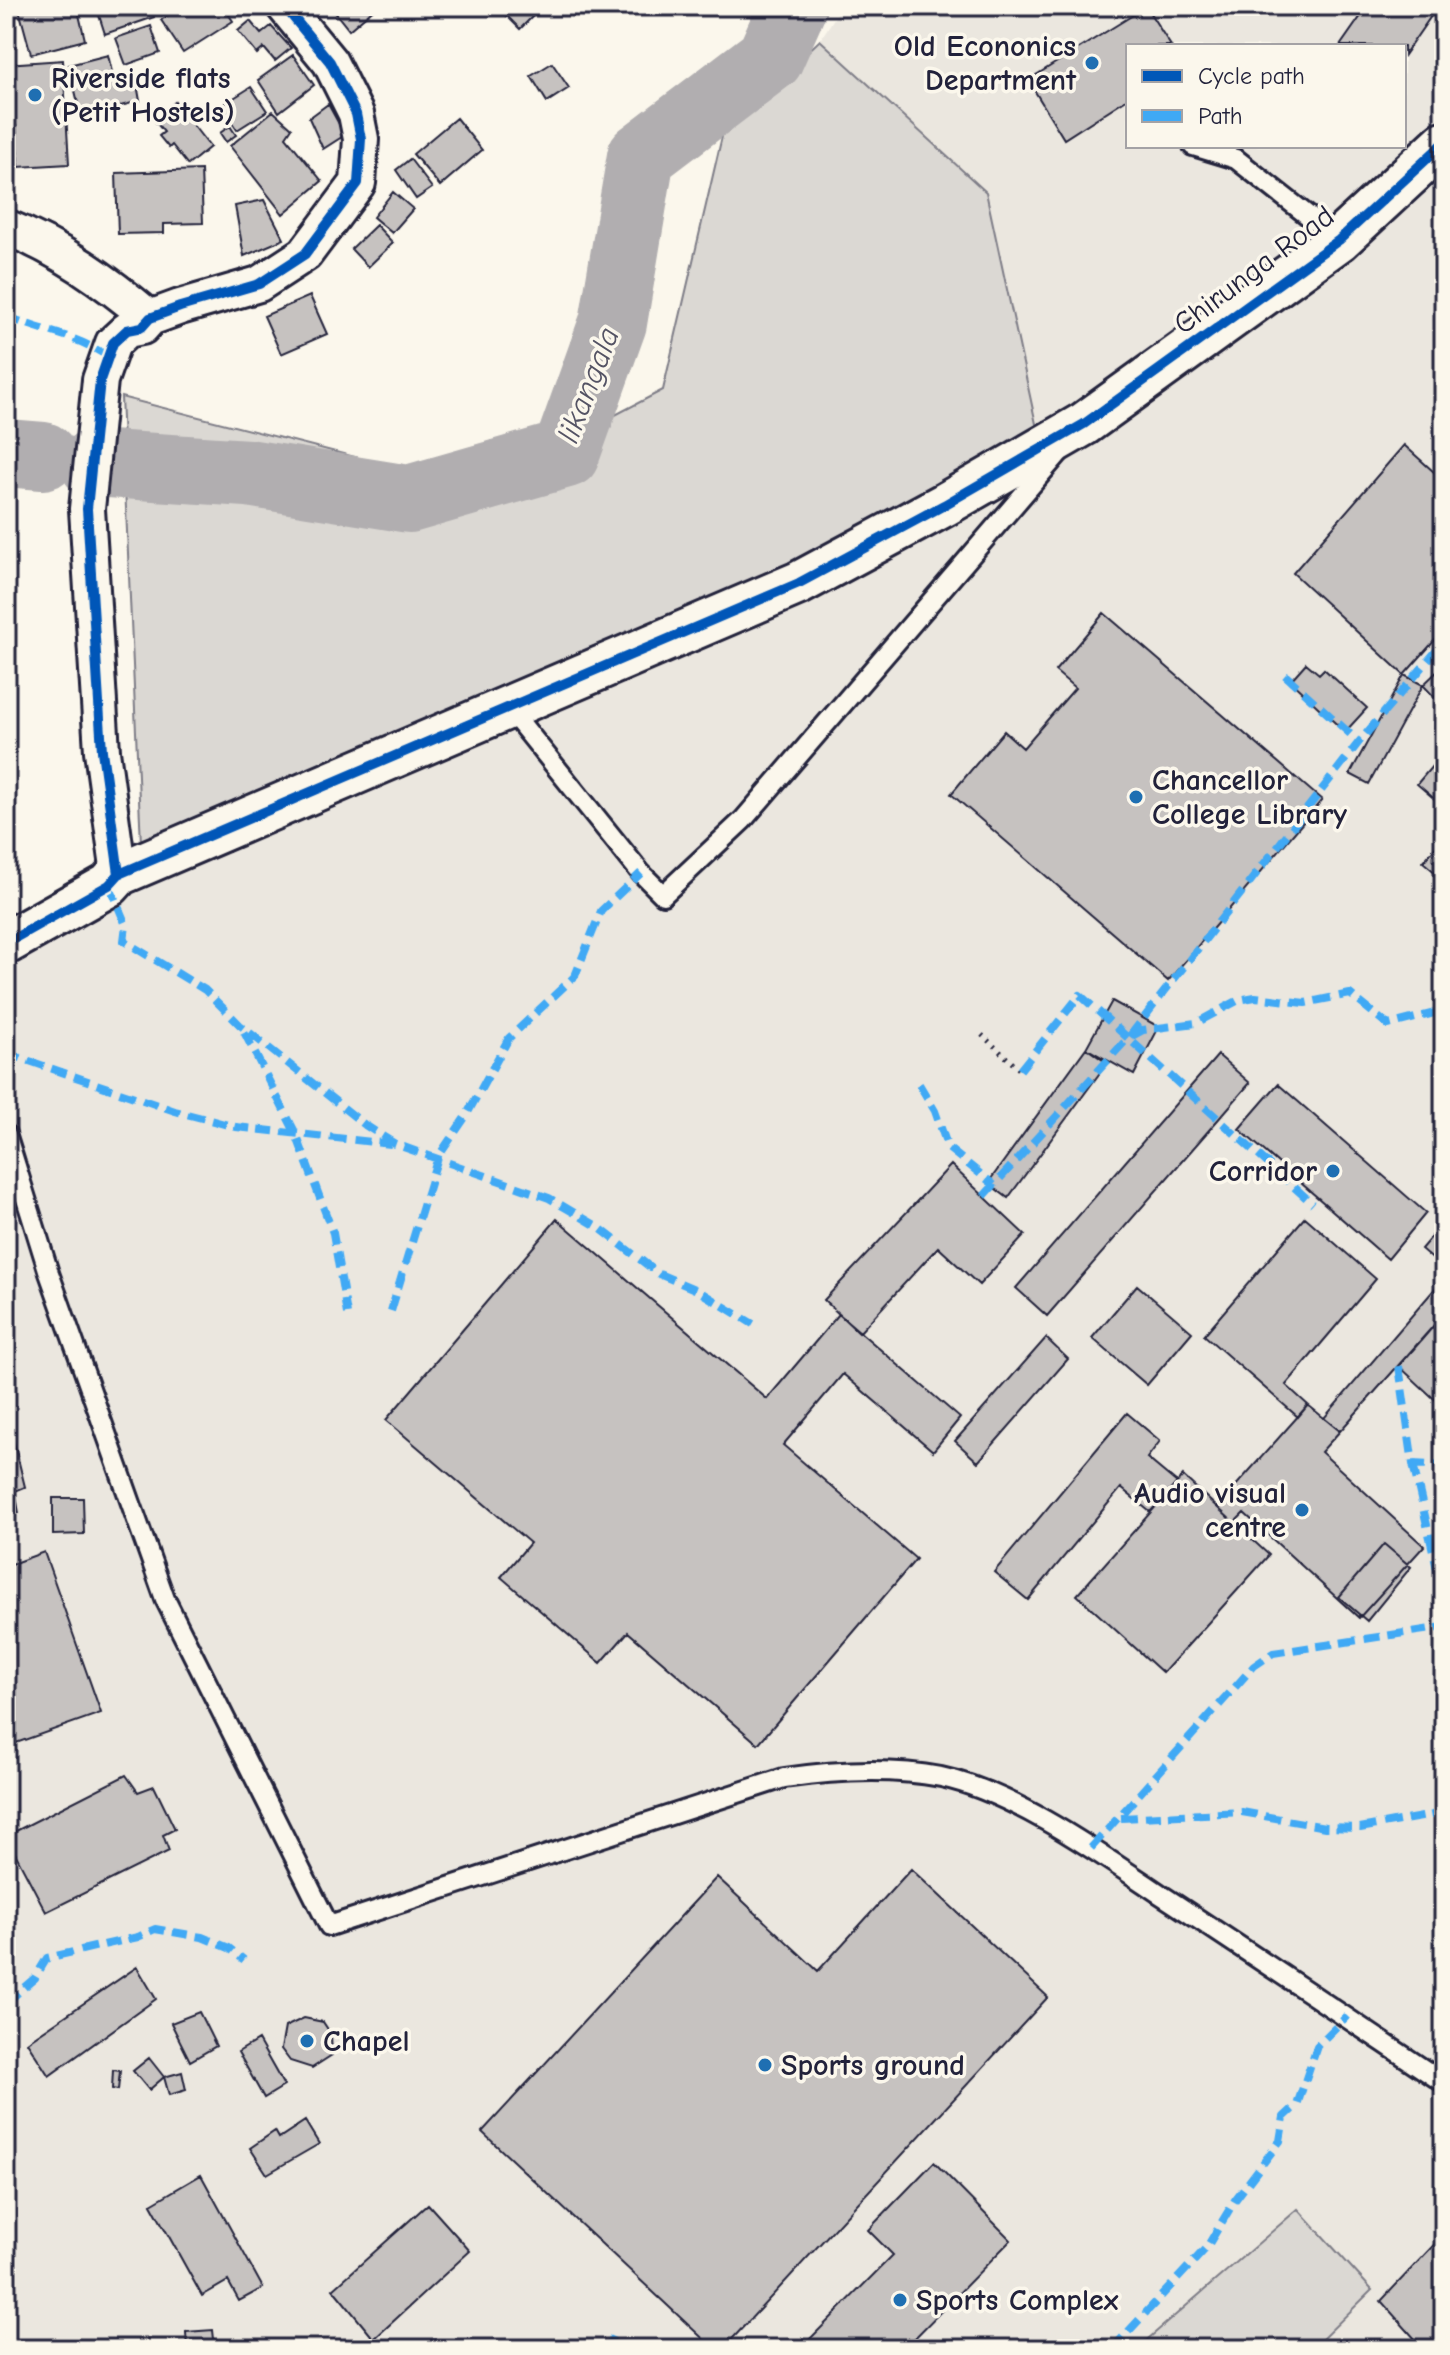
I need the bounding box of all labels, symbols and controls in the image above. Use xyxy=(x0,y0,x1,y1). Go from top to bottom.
place label: Old Econonics Department xyxy=(894,29,1077,98)
legend xyxy=(1126,44,1406,148)
marker: Old Econonics Department xyxy=(1083,54,1101,72)
place label: Riverside flats (Petit Hostels) xyxy=(51,61,235,130)
text: Cycle path xyxy=(1198,62,1305,90)
marker: Riverside flats (Petit Hostels) xyxy=(26,86,44,104)
text: Path xyxy=(1198,102,1243,130)
street label: Chirunga Road xyxy=(1167,198,1341,342)
water label: likangala xyxy=(549,322,627,448)
place label: Chancellor College Library xyxy=(1152,763,1347,832)
marker: Chancellor College Library xyxy=(1127,788,1145,806)
place label: Corridor xyxy=(1209,1154,1317,1189)
marker: Corridor xyxy=(1324,1162,1342,1180)
place label: Audio visual centre xyxy=(1134,1476,1286,1545)
marker: Audio visual centre xyxy=(1293,1501,1311,1519)
place label: Chapel xyxy=(323,2024,410,2059)
marker: Chapel xyxy=(298,2032,316,2050)
place label: Sports ground xyxy=(781,2048,965,2083)
marker: Sports ground xyxy=(756,2056,774,2074)
place label: Sports Complex xyxy=(916,2283,1119,2318)
marker: Sports Complex xyxy=(891,2291,909,2309)

